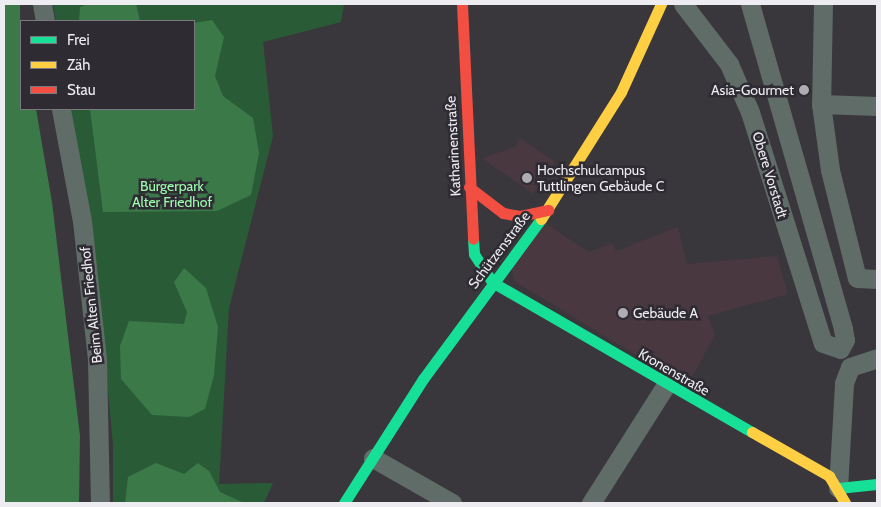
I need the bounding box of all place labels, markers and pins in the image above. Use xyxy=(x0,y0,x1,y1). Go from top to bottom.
place label: Asia-Gourmet xyxy=(711,82,794,98)
marker: Asia-Gourmet xyxy=(798,84,810,96)
place label: Hochschulcampus Tuttlingen Gebäude C xyxy=(537,162,664,194)
marker: Hochschulcampus Tuttlingen Gebäude C xyxy=(521,172,533,184)
place label: Gebäude A xyxy=(633,305,698,321)
marker: Gebäude A xyxy=(617,307,629,319)

